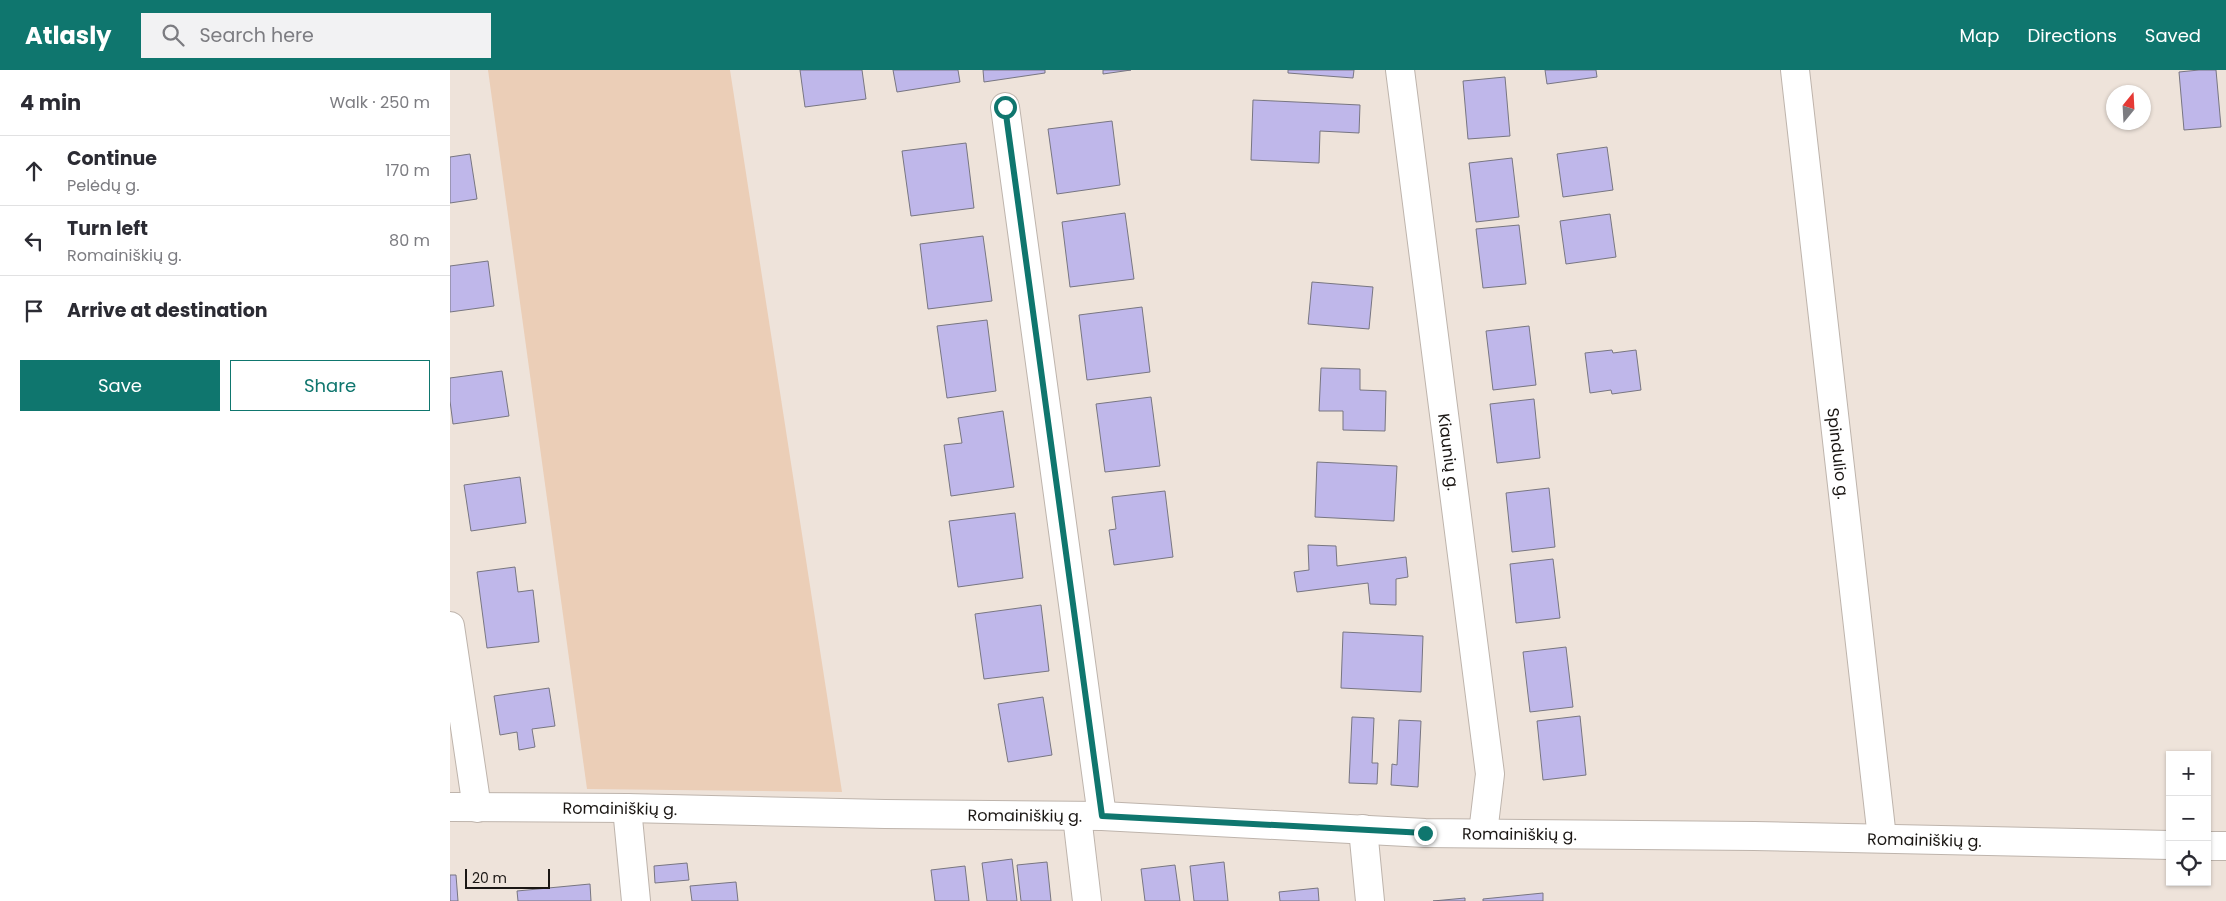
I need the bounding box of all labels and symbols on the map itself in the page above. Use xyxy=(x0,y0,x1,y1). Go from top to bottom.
north arrow xyxy=(2106,85,2151,130)
route start xyxy=(994,96,1017,119)
street label: Spindulio g. xyxy=(1821,407,1855,501)
street label: Kiaunių g. xyxy=(1432,412,1465,492)
street label: Romainiškių g. xyxy=(563,797,678,821)
street label: Romainiškių g. xyxy=(967,804,1082,828)
route end xyxy=(1414,822,1437,845)
street label: Romainiškių g. xyxy=(1462,822,1577,846)
street label: Romainiškių g. xyxy=(1867,827,1982,853)
scale bar xyxy=(465,866,550,889)

